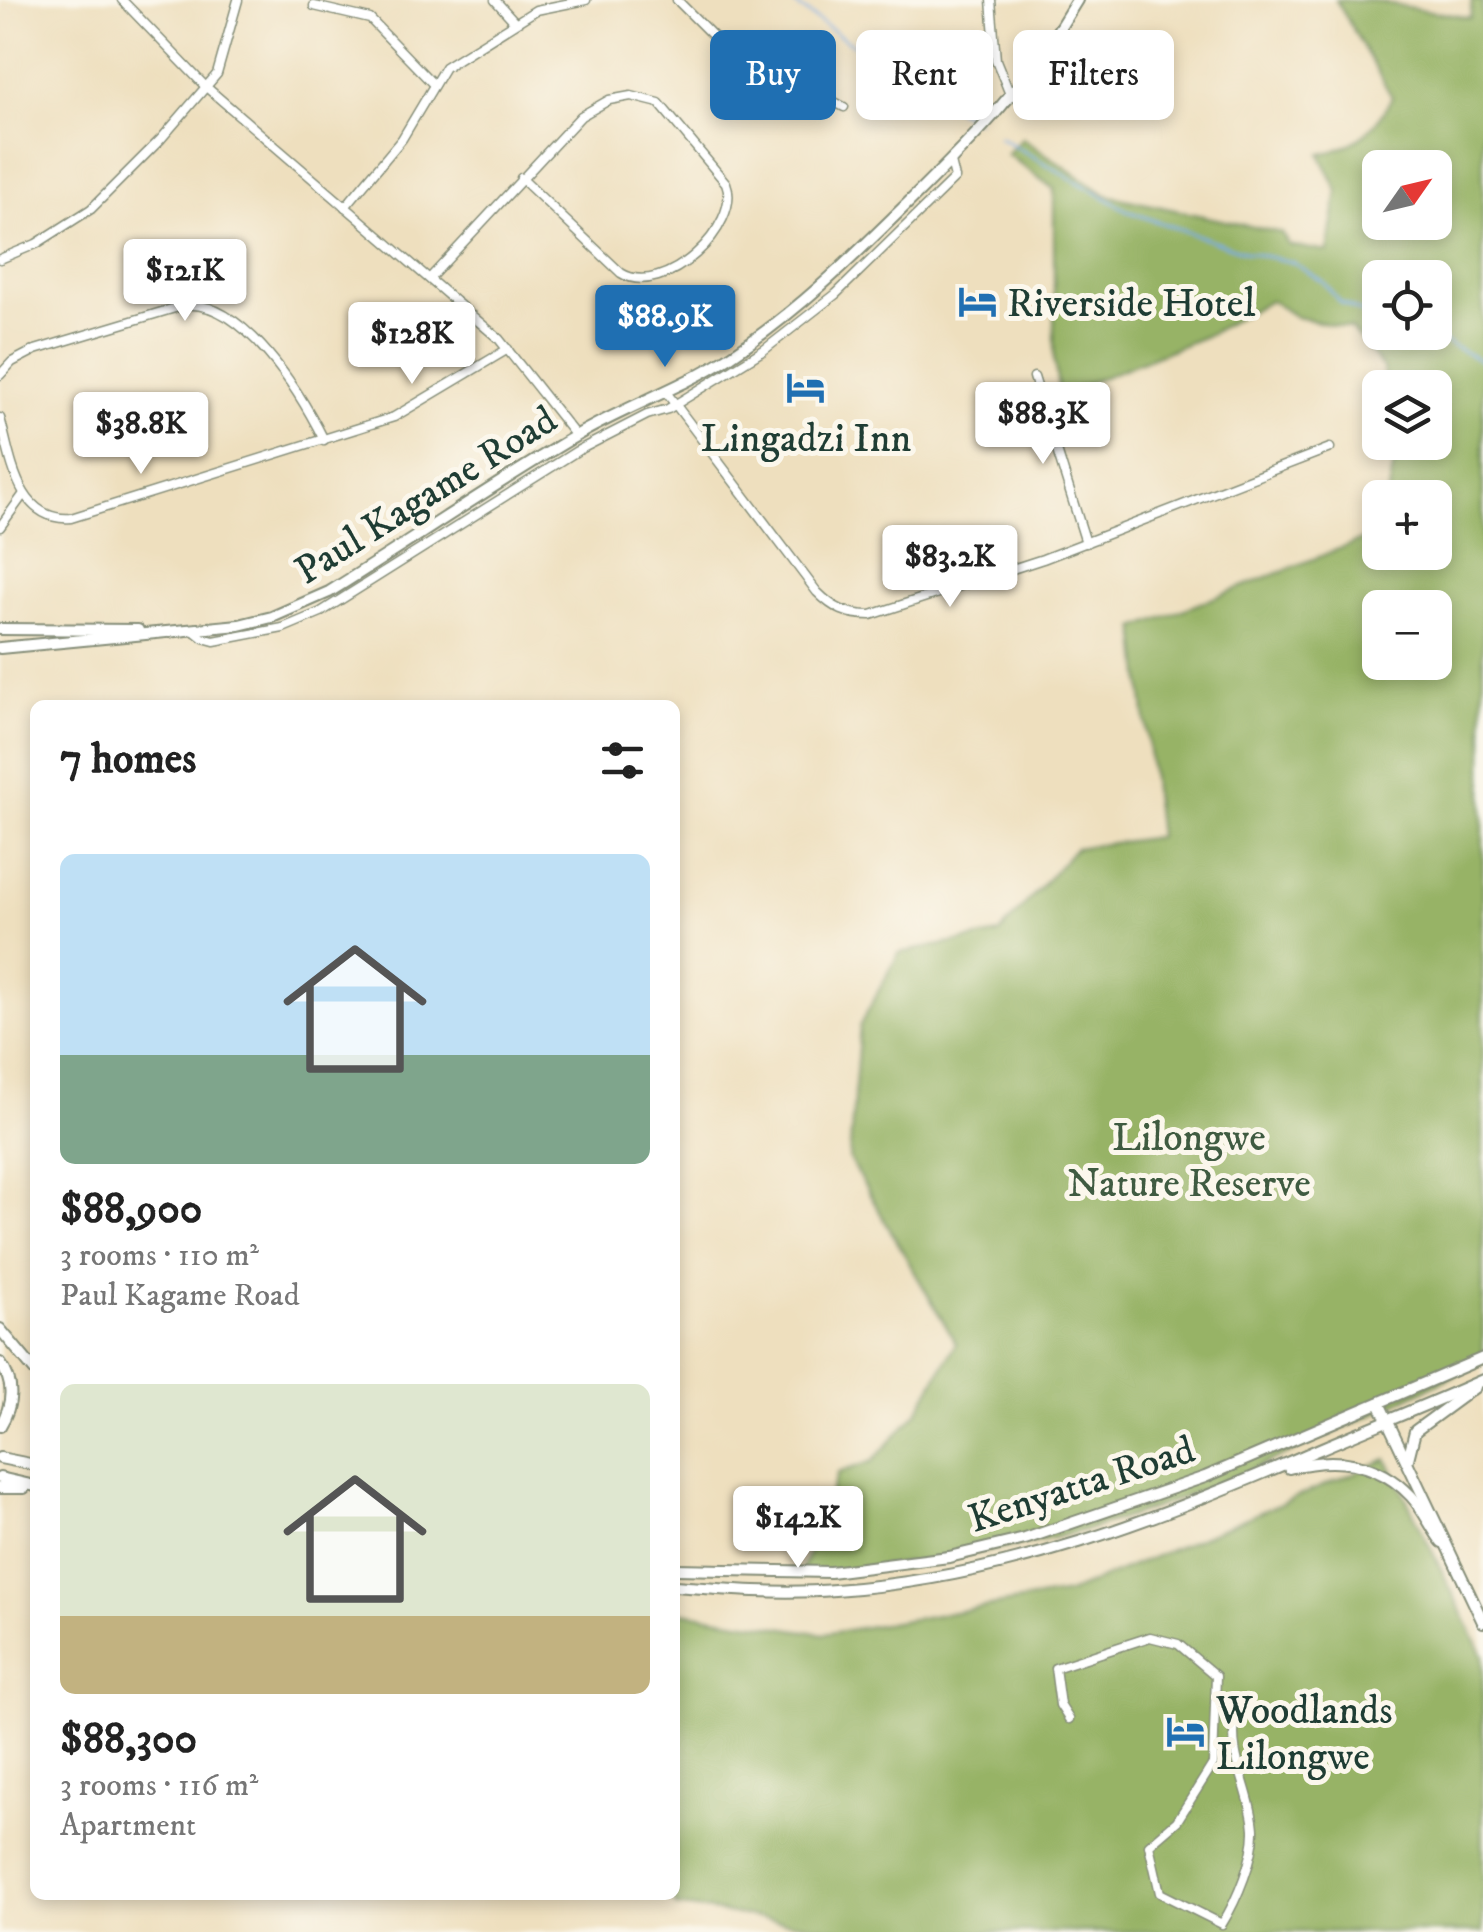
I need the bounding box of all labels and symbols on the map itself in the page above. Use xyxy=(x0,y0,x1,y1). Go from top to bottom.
north arrow xyxy=(1362,150,1452,240)
pin: $121K xyxy=(115,239,255,324)
place label: Riverside Hotel xyxy=(1007,280,1255,330)
hotel icon: Riverside Hotel xyxy=(956,281,998,323)
pin: $88.9K xyxy=(584,285,746,370)
pin: $128K xyxy=(342,302,482,387)
hotel icon: Lingadzi Inn xyxy=(785,366,827,408)
pin: $88.3K xyxy=(962,382,1124,467)
pin: $38.8K xyxy=(60,392,222,477)
street label: Paul Kagame Road xyxy=(286,396,567,597)
place label: Lingadzi Inn xyxy=(701,415,912,465)
pin: $83.2K xyxy=(869,525,1031,610)
park label: Lilongwe Nature Reserve xyxy=(1067,1114,1311,1210)
street label: Kenyatta Road xyxy=(963,1426,1201,1546)
pin: $142K xyxy=(728,1486,868,1571)
place label: Woodlands Lilongwe xyxy=(1215,1687,1393,1783)
hotel icon: Woodlands Lilongwe xyxy=(1165,1711,1207,1753)

